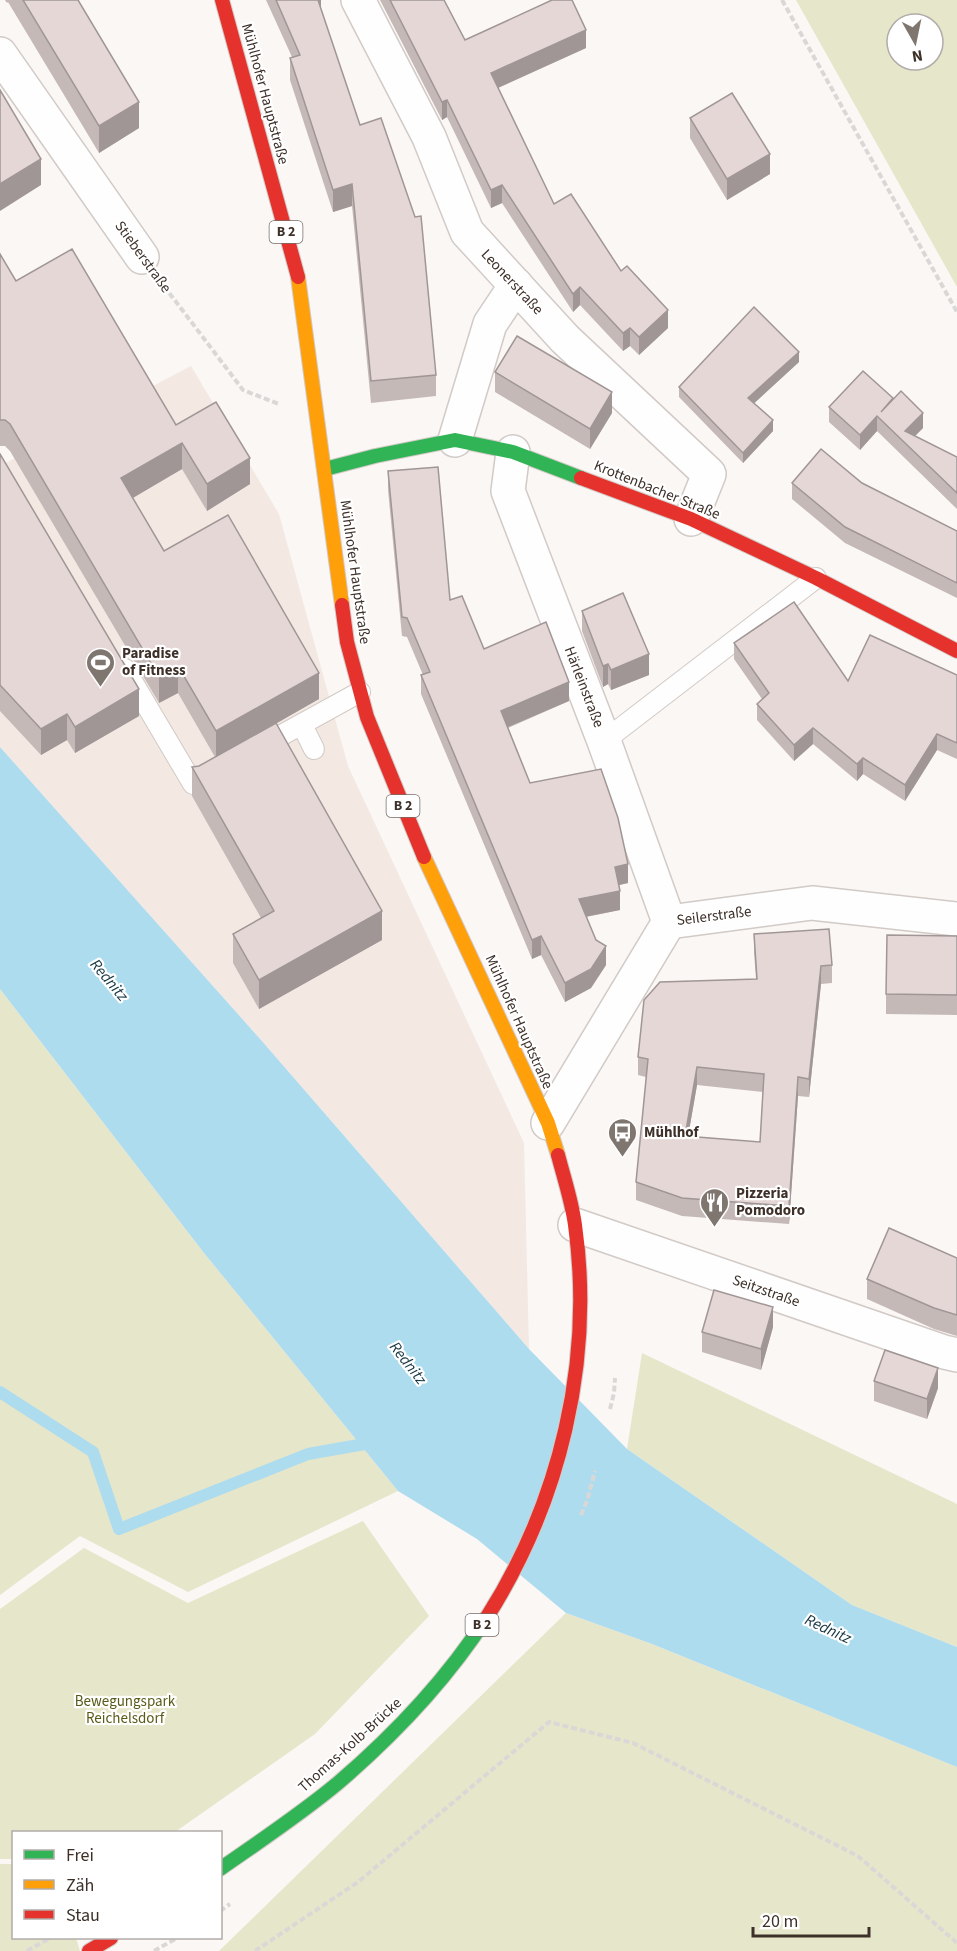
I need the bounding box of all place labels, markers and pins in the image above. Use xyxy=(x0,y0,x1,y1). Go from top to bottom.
place label: Paradise of Fitness xyxy=(122,643,186,681)
sports icon: Paradise of Fitness xyxy=(85,646,117,688)
bus stop icon: Mühlhof xyxy=(607,1116,639,1158)
place label: Mühlhof xyxy=(644,1122,700,1143)
place label: Pizzeria Pomodoro xyxy=(736,1183,805,1221)
restaurant icon: Pizzeria Pomodoro xyxy=(699,1186,731,1228)

